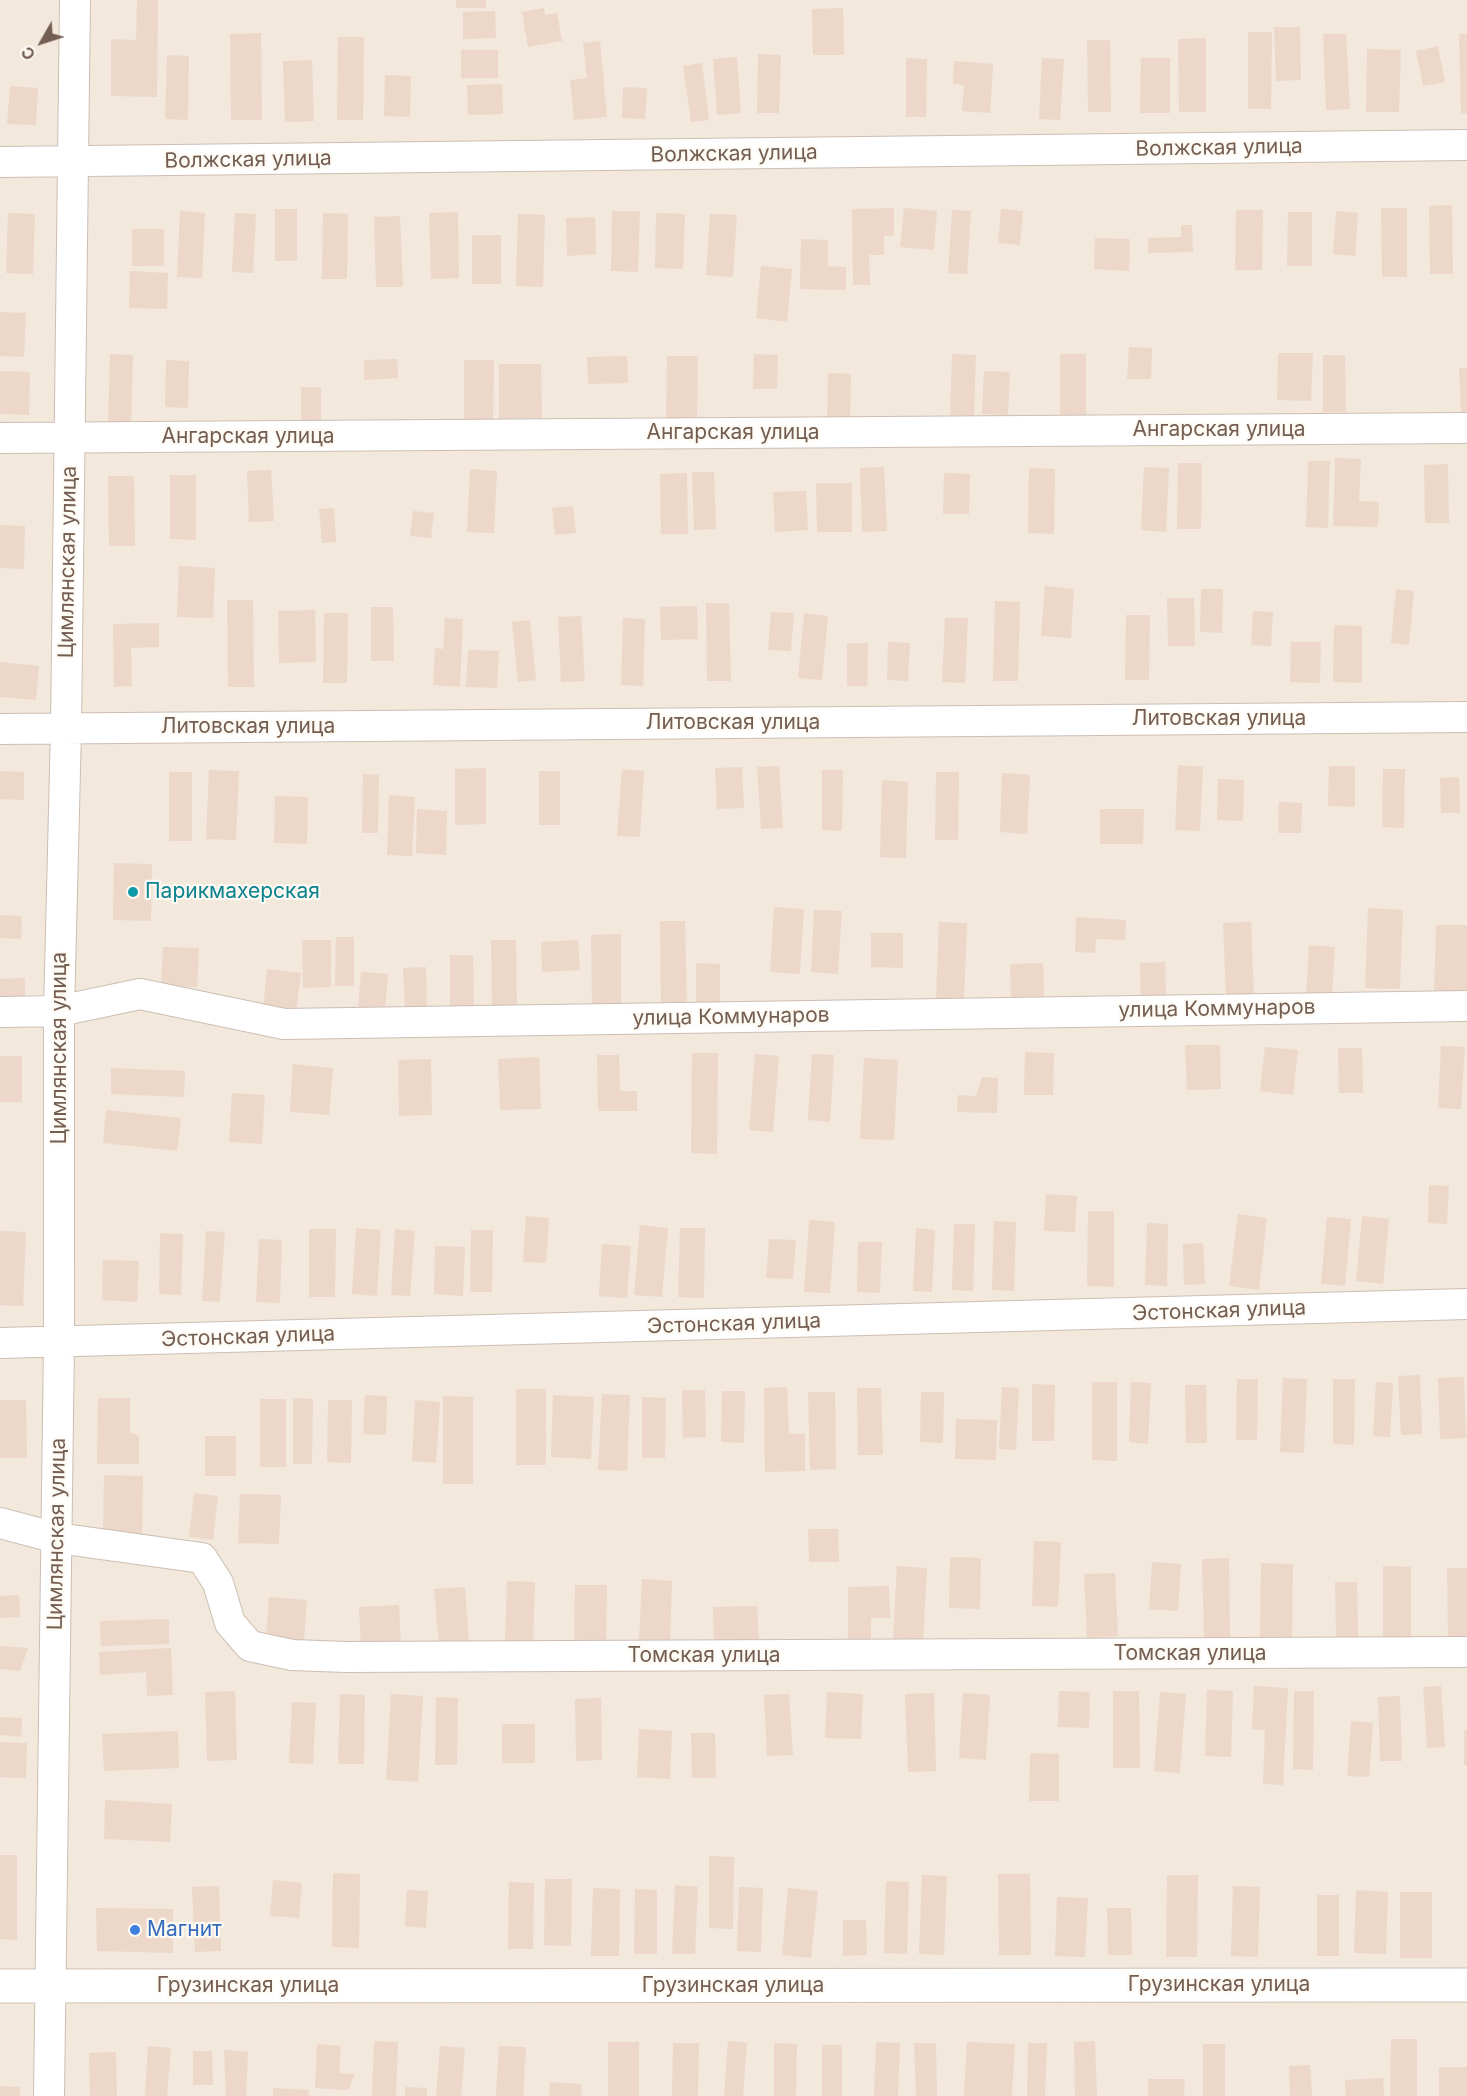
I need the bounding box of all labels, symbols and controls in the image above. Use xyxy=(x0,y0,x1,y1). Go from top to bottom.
north arrow xyxy=(12,12,72,72)
text: С xyxy=(17,42,40,64)
street label: Волжская улица xyxy=(1135,134,1303,162)
street label: Волжская улица xyxy=(650,140,818,168)
street label: Волжская улица xyxy=(164,146,332,174)
street label: Ангарская улица xyxy=(1132,417,1306,443)
street label: Ангарская улица xyxy=(646,420,820,446)
street label: Ангарская улица xyxy=(161,424,335,450)
street label: Цимлянская улица xyxy=(54,466,82,658)
street label: Литовская улица xyxy=(1132,706,1306,732)
street label: Литовская улица xyxy=(646,710,820,736)
street label: Литовская улица xyxy=(161,714,335,740)
place label: Парикмахерская xyxy=(145,879,320,905)
marker: Парикмахерская xyxy=(126,885,140,899)
street label: Цимлянская улица xyxy=(47,952,73,1144)
street label: улица Коммунаров xyxy=(1118,995,1316,1023)
street label: улица Коммунаров xyxy=(632,1003,830,1031)
street label: Эстонская улица xyxy=(1132,1295,1306,1327)
street label: Эстонская улица xyxy=(647,1308,821,1340)
street label: Эстонская улица xyxy=(161,1321,335,1353)
street label: Цимлянская улица xyxy=(43,1438,71,1630)
street label: Томская улица xyxy=(1113,1641,1267,1667)
street label: Томская улица xyxy=(627,1643,781,1669)
place label: Магнит xyxy=(147,1917,222,1943)
marker: Магнит xyxy=(128,1923,142,1937)
street label: Грузинская улица xyxy=(1128,1972,1310,1998)
street label: Грузинская улица xyxy=(157,1973,339,1999)
street label: Грузинская улица xyxy=(642,1973,824,1999)

